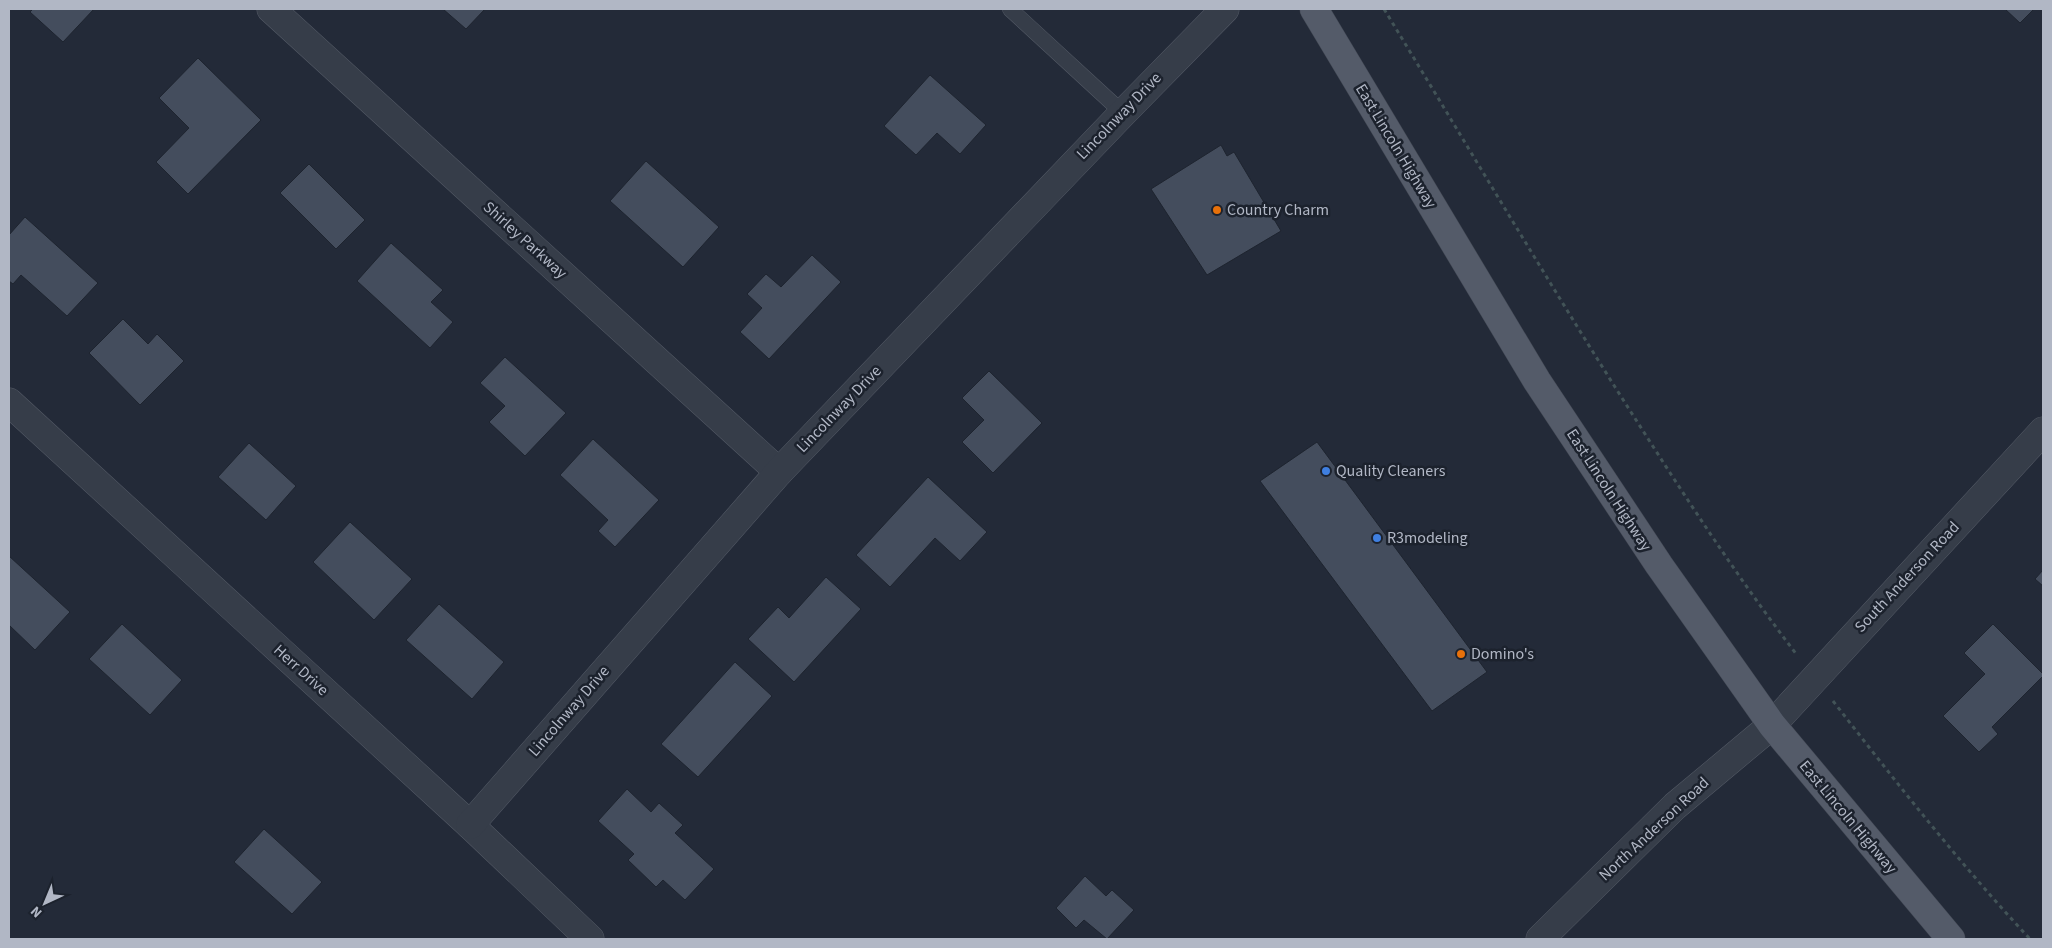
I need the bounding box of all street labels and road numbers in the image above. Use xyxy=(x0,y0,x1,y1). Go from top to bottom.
street label: Lincolnway Drive xyxy=(1072,67,1166,165)
street label: East Lincoln Highway xyxy=(1350,80,1442,213)
street label: Shirley Parkway xyxy=(478,196,572,284)
street label: Lincolnway Drive xyxy=(792,360,886,458)
street label: East Lincoln Highway xyxy=(1561,425,1657,556)
street label: South Anderson Road xyxy=(1850,517,1964,637)
street label: Herr Drive xyxy=(269,639,333,701)
street label: Lincolnway Drive xyxy=(523,661,615,761)
street label: East Lincoln Highway xyxy=(1794,756,1902,879)
street label: North Anderson Road xyxy=(1594,772,1714,886)

